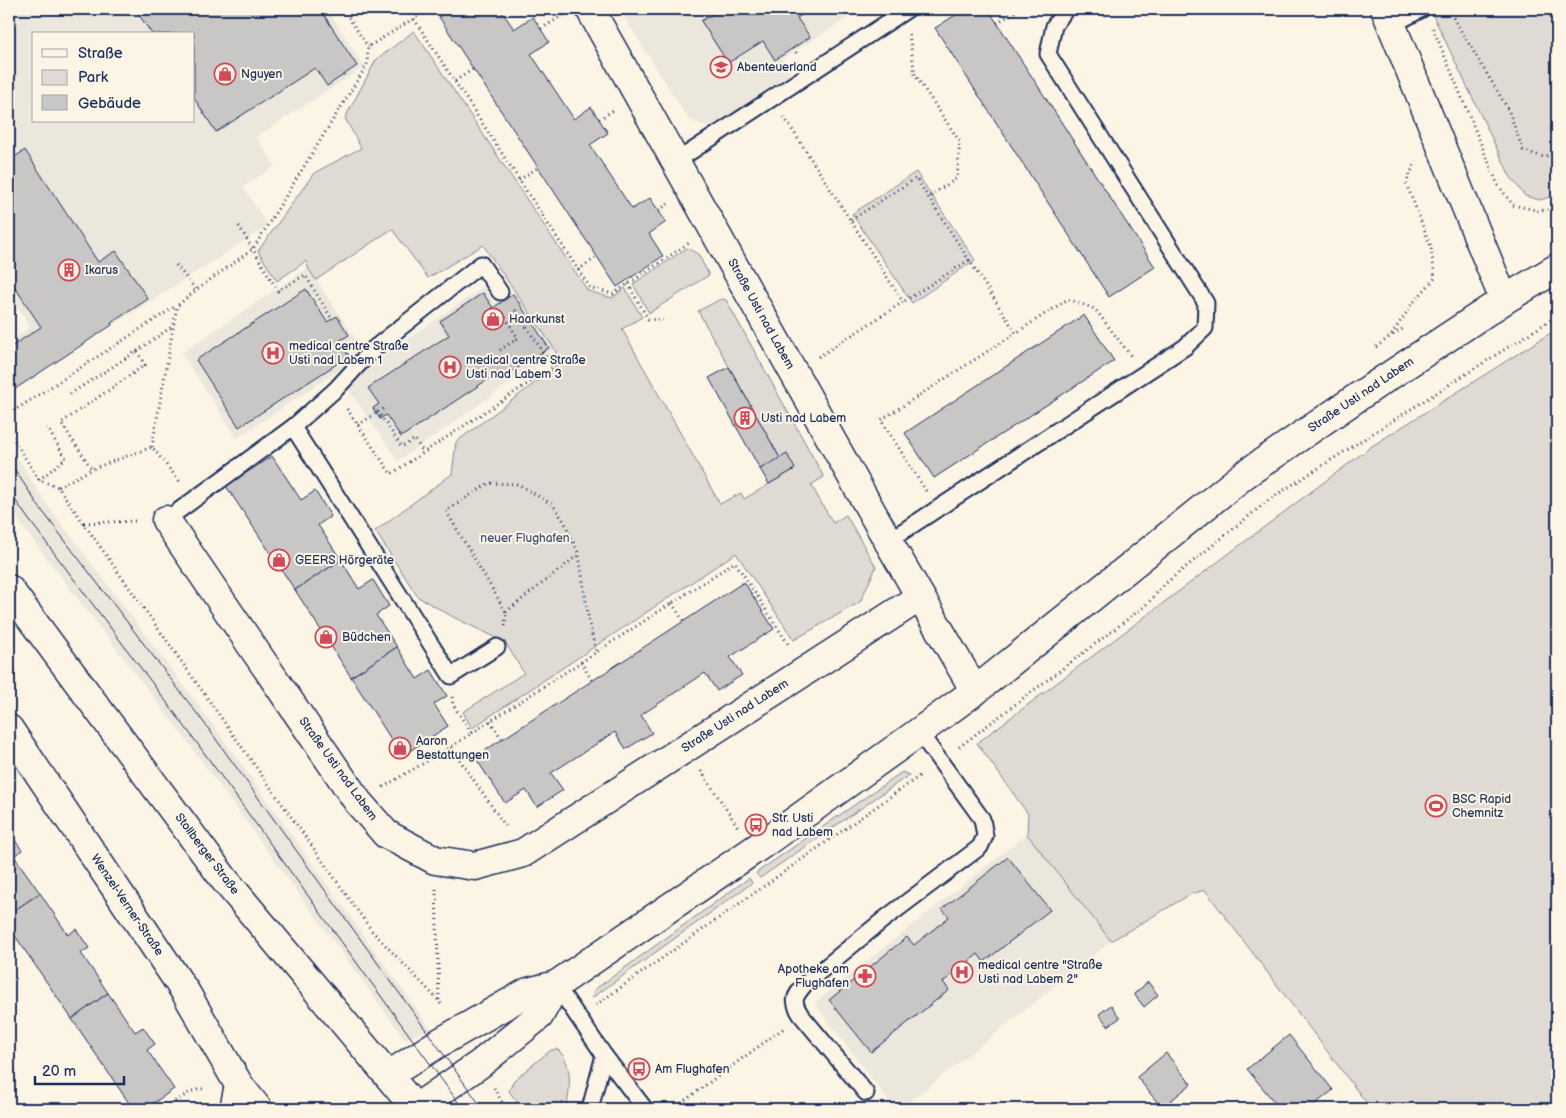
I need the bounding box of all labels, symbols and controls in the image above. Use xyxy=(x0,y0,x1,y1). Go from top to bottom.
legend xyxy=(32,32,195,122)
text: Straße xyxy=(78,44,123,63)
school or university icon: Abenteuerland xyxy=(709,55,733,79)
place label: Abenteuerland xyxy=(737,60,817,75)
shop icon: Nguyen xyxy=(213,62,237,86)
place label: Nguyen xyxy=(241,67,282,82)
text: Park xyxy=(78,68,109,87)
text: Gebäude xyxy=(78,94,141,113)
street label: Straße Usti nad Labem xyxy=(724,256,798,372)
building icon: Ikarus xyxy=(57,258,81,282)
place label: Ikarus xyxy=(85,263,118,278)
shop icon: Haarkunst xyxy=(481,307,505,331)
place label: Haarkunst xyxy=(509,312,565,327)
place label: medical centre Straße Usti nad Labem 1 xyxy=(289,339,409,368)
hospital icon: medical centre Straße Usti nad Labem 1 xyxy=(261,341,285,365)
place label: medical centre Straße Usti nad Labem 3 xyxy=(466,353,586,382)
street label: Straße Usti nad Labem xyxy=(1305,354,1417,436)
hospital icon: medical centre Straße Usti nad Labem 3 xyxy=(438,355,462,379)
building icon: Usti nad Labem xyxy=(733,406,757,430)
place label: Usti nad Labem xyxy=(761,411,846,426)
park label: neuer Flughafen xyxy=(480,531,570,546)
shop icon: GEERS Hörgeräte xyxy=(267,548,291,572)
place label: GEERS Hörgeräte xyxy=(295,553,394,568)
shop icon: Büdchen xyxy=(314,625,338,649)
place label: Büdchen xyxy=(342,630,391,645)
street label: Straße Usti nad Labem xyxy=(679,676,791,756)
street label: Straße Usti nad Labem xyxy=(295,714,381,824)
place label: Aaron Bestattungen xyxy=(416,734,489,763)
shop icon: Aaron Bestattungen xyxy=(388,736,412,760)
place label: BSC Rapid Chemnitz xyxy=(1452,792,1511,821)
sports icon: BSC Rapid Chemnitz xyxy=(1424,794,1448,818)
street label: Stollberger Straße xyxy=(172,810,242,898)
place label: Str. Usti nad Labem xyxy=(772,811,833,840)
bus stop icon: Str. Usti nad Labem xyxy=(744,813,768,837)
street label: Wenzel-Verner-Straße xyxy=(87,851,167,959)
place label: medical centre "Straße Usti nad Labem 2" xyxy=(978,958,1102,987)
hospital icon: medical centre "Straße Usti nad Labem 2" xyxy=(950,960,974,984)
place label: Apotheke am Flughafen xyxy=(778,962,849,991)
pharmacy icon: Apotheke am Flughafen xyxy=(853,964,877,988)
scale bar xyxy=(35,1053,124,1085)
bus stop icon: Am Flughafen xyxy=(627,1057,651,1081)
text: 20 m xyxy=(42,1062,76,1081)
place label: Am Flughafen xyxy=(655,1062,730,1077)

